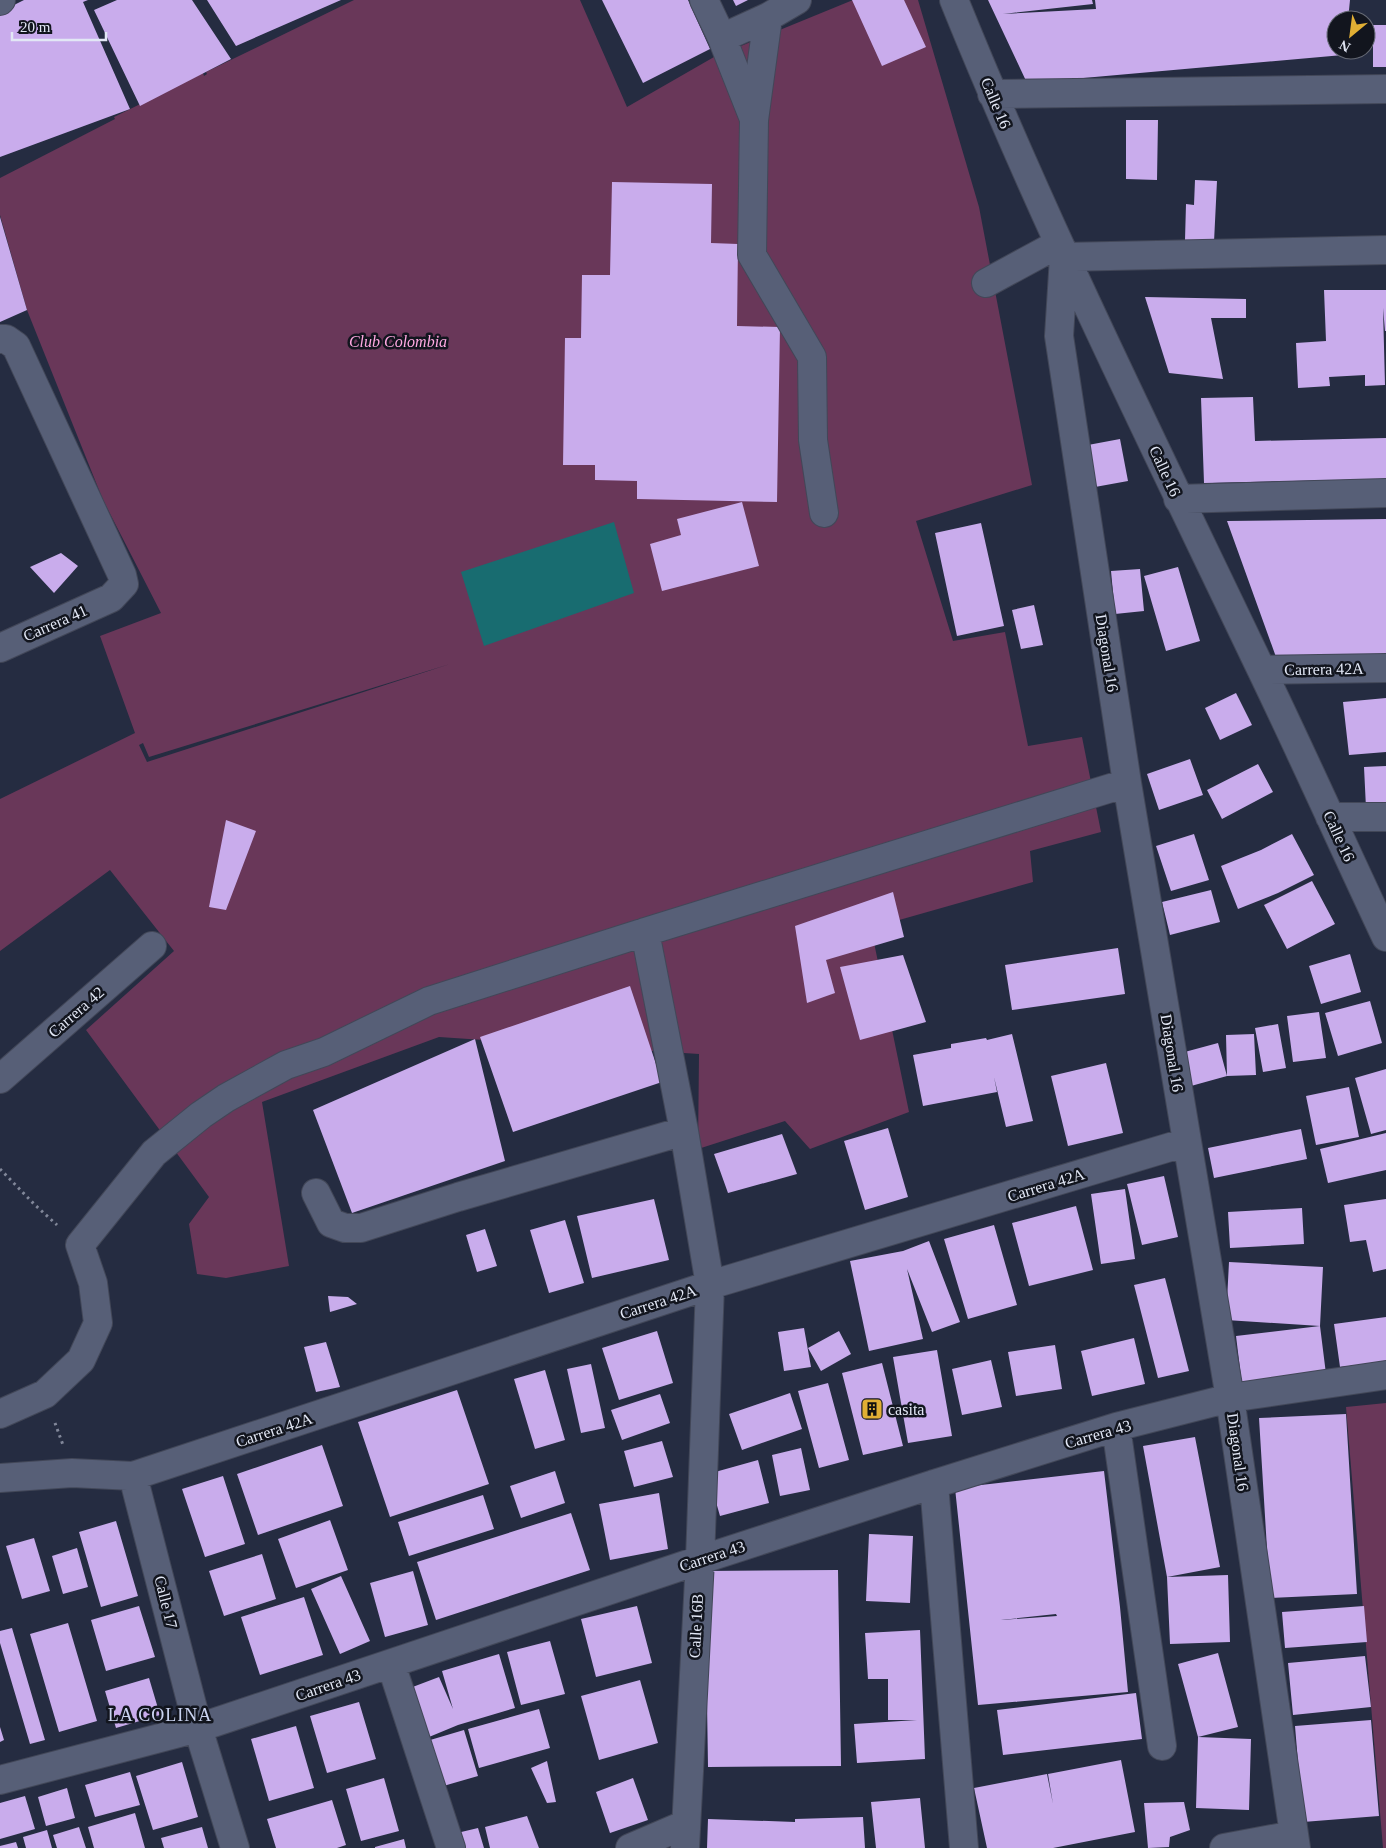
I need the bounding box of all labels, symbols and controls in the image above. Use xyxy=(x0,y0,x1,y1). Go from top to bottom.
scale bar xyxy=(12,10,106,42)
north arrow xyxy=(1326,10,1376,60)
text: 20 m xyxy=(20,19,51,35)
text: N xyxy=(1337,37,1353,55)
street label: Calle 16 xyxy=(978,75,1014,131)
park label: Club Colombia xyxy=(349,333,447,350)
street label: Calle 16 xyxy=(1146,443,1184,499)
street label: Carrera 41 xyxy=(20,601,90,645)
street label: Diagonal 16 xyxy=(1091,613,1122,693)
street label: Carrera 42A xyxy=(1284,660,1364,678)
street label: Calle 16 xyxy=(1320,808,1358,864)
street label: Carrera 42 xyxy=(45,983,107,1041)
street label: Diagonal 16 xyxy=(1156,1013,1187,1093)
street label: Carrera 42A xyxy=(1005,1165,1087,1205)
street label: Carrera 42A xyxy=(618,1281,699,1322)
building icon: casita xyxy=(860,1397,884,1421)
place label: casita xyxy=(888,1401,924,1418)
street label: Carrera 42A xyxy=(234,1409,315,1450)
street label: Diagonal 16 xyxy=(1223,1412,1252,1492)
street label: Carrera 43 xyxy=(1063,1416,1133,1452)
street label: Carrera 43 xyxy=(677,1537,747,1575)
street label: Calle 17 xyxy=(151,1574,181,1630)
street label: Calle 16B xyxy=(686,1593,706,1659)
street label: Carrera 43 xyxy=(293,1666,363,1704)
district label: LA COLINA xyxy=(108,1705,212,1725)

